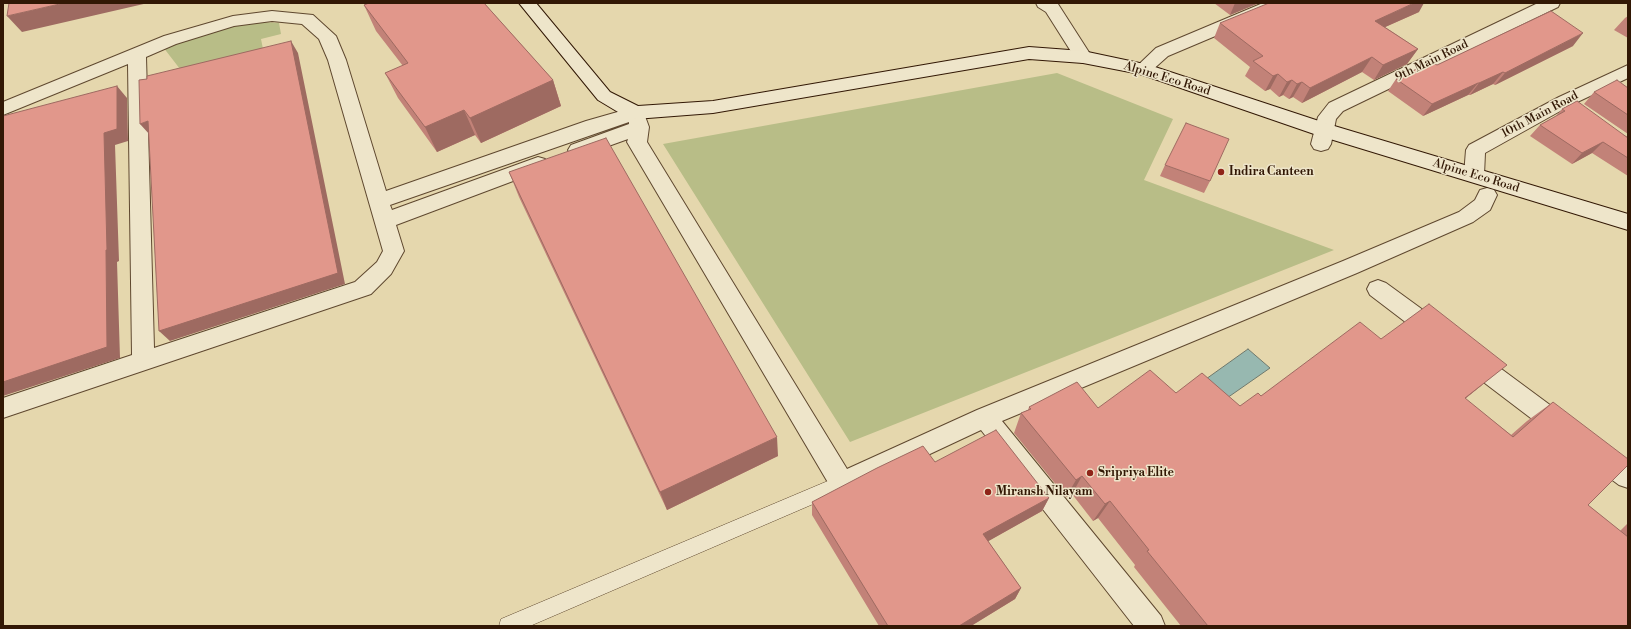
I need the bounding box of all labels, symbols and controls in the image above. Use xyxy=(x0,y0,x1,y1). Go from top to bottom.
street label: 9th Main Road xyxy=(1393,37,1471,85)
street label: Alpine Eco Road xyxy=(1122,59,1212,99)
street label: 10th Main Road xyxy=(1499,89,1581,141)
street label: Alpine Eco Road xyxy=(1431,156,1521,196)
place label: Indira Canteen xyxy=(1229,165,1314,179)
marker: Indira Canteen xyxy=(1216,167,1226,177)
place label: Sripriya Elite xyxy=(1098,466,1174,480)
marker: Sripriya Elite xyxy=(1085,468,1095,478)
place label: Miransh Nilayam xyxy=(996,485,1092,499)
marker: Miransh Nilayam xyxy=(983,487,993,497)

